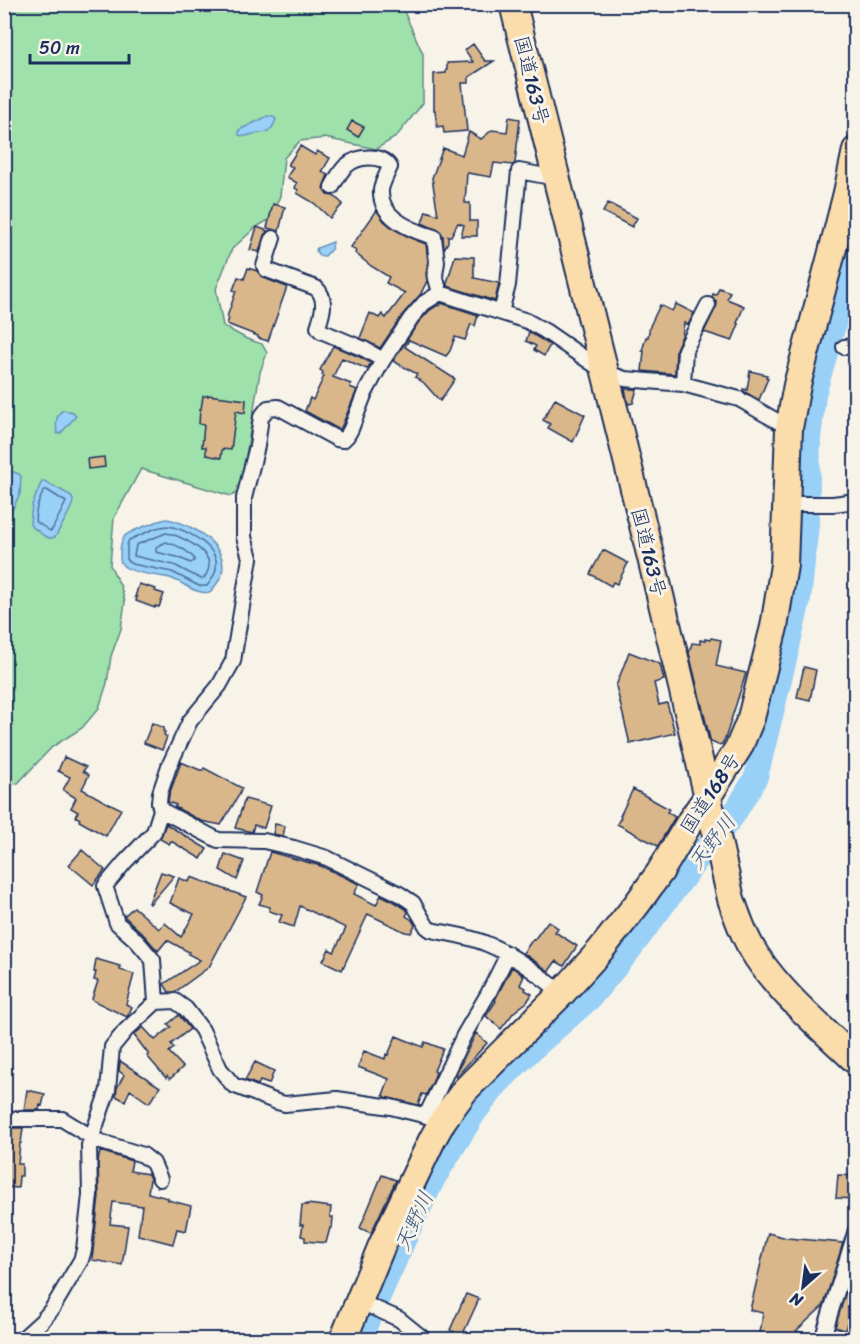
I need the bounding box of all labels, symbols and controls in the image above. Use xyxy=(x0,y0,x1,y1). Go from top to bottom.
scale bar xyxy=(30,27,129,65)
text: 50 m xyxy=(39,32,80,64)
street label: 国道163号 xyxy=(504,32,559,128)
street label: 国道163号 xyxy=(621,504,676,600)
street label: 国道168号 xyxy=(671,745,750,841)
water label: 天野川 xyxy=(678,805,746,879)
water label: 天野川 xyxy=(383,1184,445,1258)
north arrow xyxy=(773,1257,833,1317)
text: N xyxy=(784,1284,809,1316)

